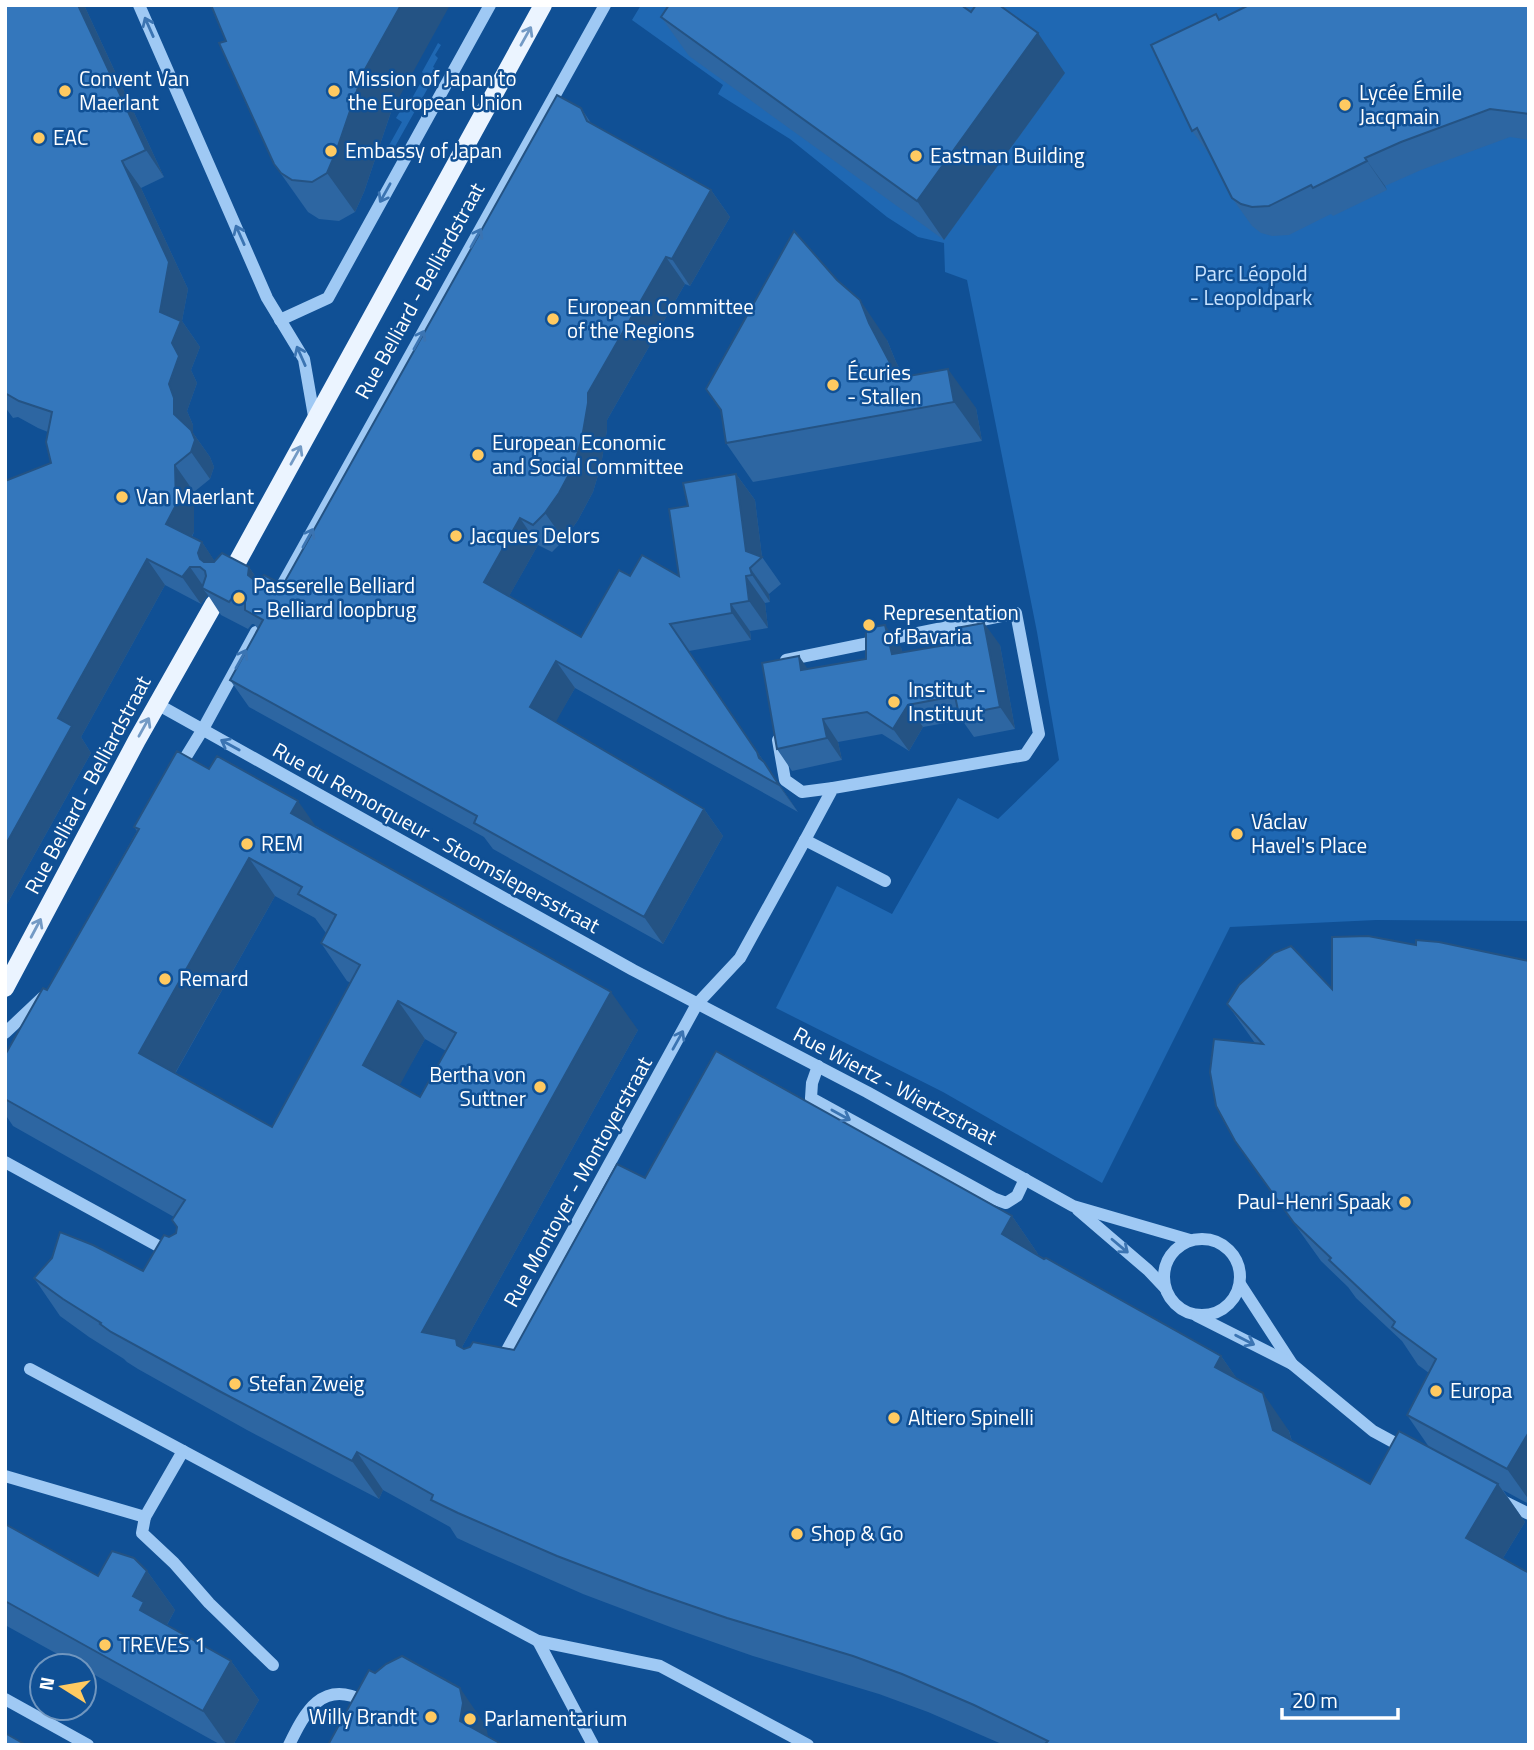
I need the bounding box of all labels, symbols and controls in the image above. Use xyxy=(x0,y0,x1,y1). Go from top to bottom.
one-way arrow xyxy=(142,17,155,38)
one-way arrow xyxy=(519,27,533,47)
place label: Convent Van Maerlant xyxy=(79,62,190,118)
place label: Mission of Japan to the European Union xyxy=(348,62,522,118)
place label: Lycée Émile Jacqmain xyxy=(1359,76,1462,132)
marker: Convent Van Maerlant xyxy=(57,83,73,99)
marker: Mission of Japan to the European Union xyxy=(326,83,342,99)
marker: Lycée Émile Jacqmain xyxy=(1337,97,1353,113)
place label: EAC xyxy=(53,121,88,153)
marker: EAC xyxy=(31,130,47,146)
place label: Embassy of Japan xyxy=(345,134,502,166)
place label: Eastman Building xyxy=(930,139,1085,171)
marker: Embassy of Japan xyxy=(323,143,339,159)
marker: Eastman Building xyxy=(908,148,924,164)
street label: Rue Belliard - Belliardstraat xyxy=(346,176,492,405)
one-way arrow xyxy=(378,183,392,203)
one-way arrow xyxy=(233,225,246,247)
one-way arrow xyxy=(469,229,483,249)
park label: Parc Léopold - Leopoldpark xyxy=(1190,257,1312,313)
place label: European Committee of the Regions xyxy=(567,290,754,346)
marker: European Committee of the Regions xyxy=(545,311,561,327)
one-way arrow xyxy=(412,330,426,350)
one-way arrow xyxy=(294,346,307,367)
place label: Écuries - Stallen xyxy=(847,356,922,412)
marker: Écuries - Stallen xyxy=(825,377,841,393)
place label: European Economic and Social Committee xyxy=(492,426,684,482)
one-way arrow xyxy=(289,445,303,465)
marker: European Economic and Social Committee xyxy=(470,447,486,463)
place label: Van Maerlant xyxy=(136,480,255,512)
marker: Van Maerlant xyxy=(114,489,130,505)
place label: Jacques Delors xyxy=(470,519,600,551)
marker: Jacques Delors xyxy=(448,528,464,544)
one-way arrow xyxy=(301,529,315,549)
place label: Passerelle Belliard - Belliard loopbrug xyxy=(253,569,416,625)
marker: Passerelle Belliard - Belliard loopbrug xyxy=(231,590,247,606)
place label: Representation of Bavaria xyxy=(883,596,1019,652)
marker: Representation of Bavaria xyxy=(861,617,877,633)
one-way arrow xyxy=(234,650,248,670)
street label: Rue Belliard - Belliardstraat xyxy=(16,669,159,900)
place label: Institut - Instituut xyxy=(908,673,986,729)
marker: Institut - Instituut xyxy=(886,694,902,710)
one-way arrow xyxy=(137,718,151,738)
street label: Rue du Remorqueur - Stoomslepersstraat xyxy=(267,733,607,941)
one-way arrow xyxy=(221,738,241,752)
place label: Václav Havel's Place xyxy=(1251,805,1367,861)
marker: Václav Havel's Place xyxy=(1229,826,1245,842)
place label: REM xyxy=(261,827,303,859)
marker: REM xyxy=(239,836,255,852)
one-way arrow xyxy=(30,918,44,938)
place label: Remard xyxy=(179,962,249,994)
marker: Remard xyxy=(157,971,173,987)
street label: Rue Wiertz - Wiertzstraat xyxy=(788,1018,1004,1153)
one-way arrow xyxy=(672,1030,685,1051)
street label: Rue Montoyer - Montoyerstraat xyxy=(495,1050,660,1313)
place label: Bertha von Suttner xyxy=(429,1058,526,1114)
marker: Bertha von Suttner xyxy=(532,1079,548,1095)
one-way arrow xyxy=(831,1108,851,1122)
place label: Paul-Henri Spaak xyxy=(1237,1185,1391,1217)
marker: Paul-Henri Spaak xyxy=(1397,1194,1413,1210)
one-way arrow xyxy=(1110,1238,1128,1254)
one-way arrow xyxy=(1234,1334,1255,1348)
place label: Stefan Zweig xyxy=(249,1367,365,1399)
place label: Europa xyxy=(1450,1374,1513,1406)
marker: Stefan Zweig xyxy=(227,1376,243,1392)
marker: Europa xyxy=(1428,1383,1444,1399)
place label: Altiero Spinelli xyxy=(908,1401,1034,1433)
marker: Altiero Spinelli xyxy=(886,1410,902,1426)
place label: Shop & Go xyxy=(811,1517,904,1549)
marker: Shop & Go xyxy=(789,1526,805,1542)
place label: TREVES 1 xyxy=(119,1628,206,1660)
marker: TREVES 1 xyxy=(97,1637,113,1653)
north arrow xyxy=(28,1652,98,1722)
text: N xyxy=(30,1674,61,1693)
scale bar xyxy=(1282,1676,1398,1720)
text: 20 m xyxy=(1292,1684,1338,1716)
place label: Willy Brandt xyxy=(309,1700,418,1732)
place label: Parlamentarium xyxy=(484,1702,627,1734)
marker: Willy Brandt xyxy=(423,1709,439,1725)
marker: Parlamentarium xyxy=(462,1711,478,1727)

